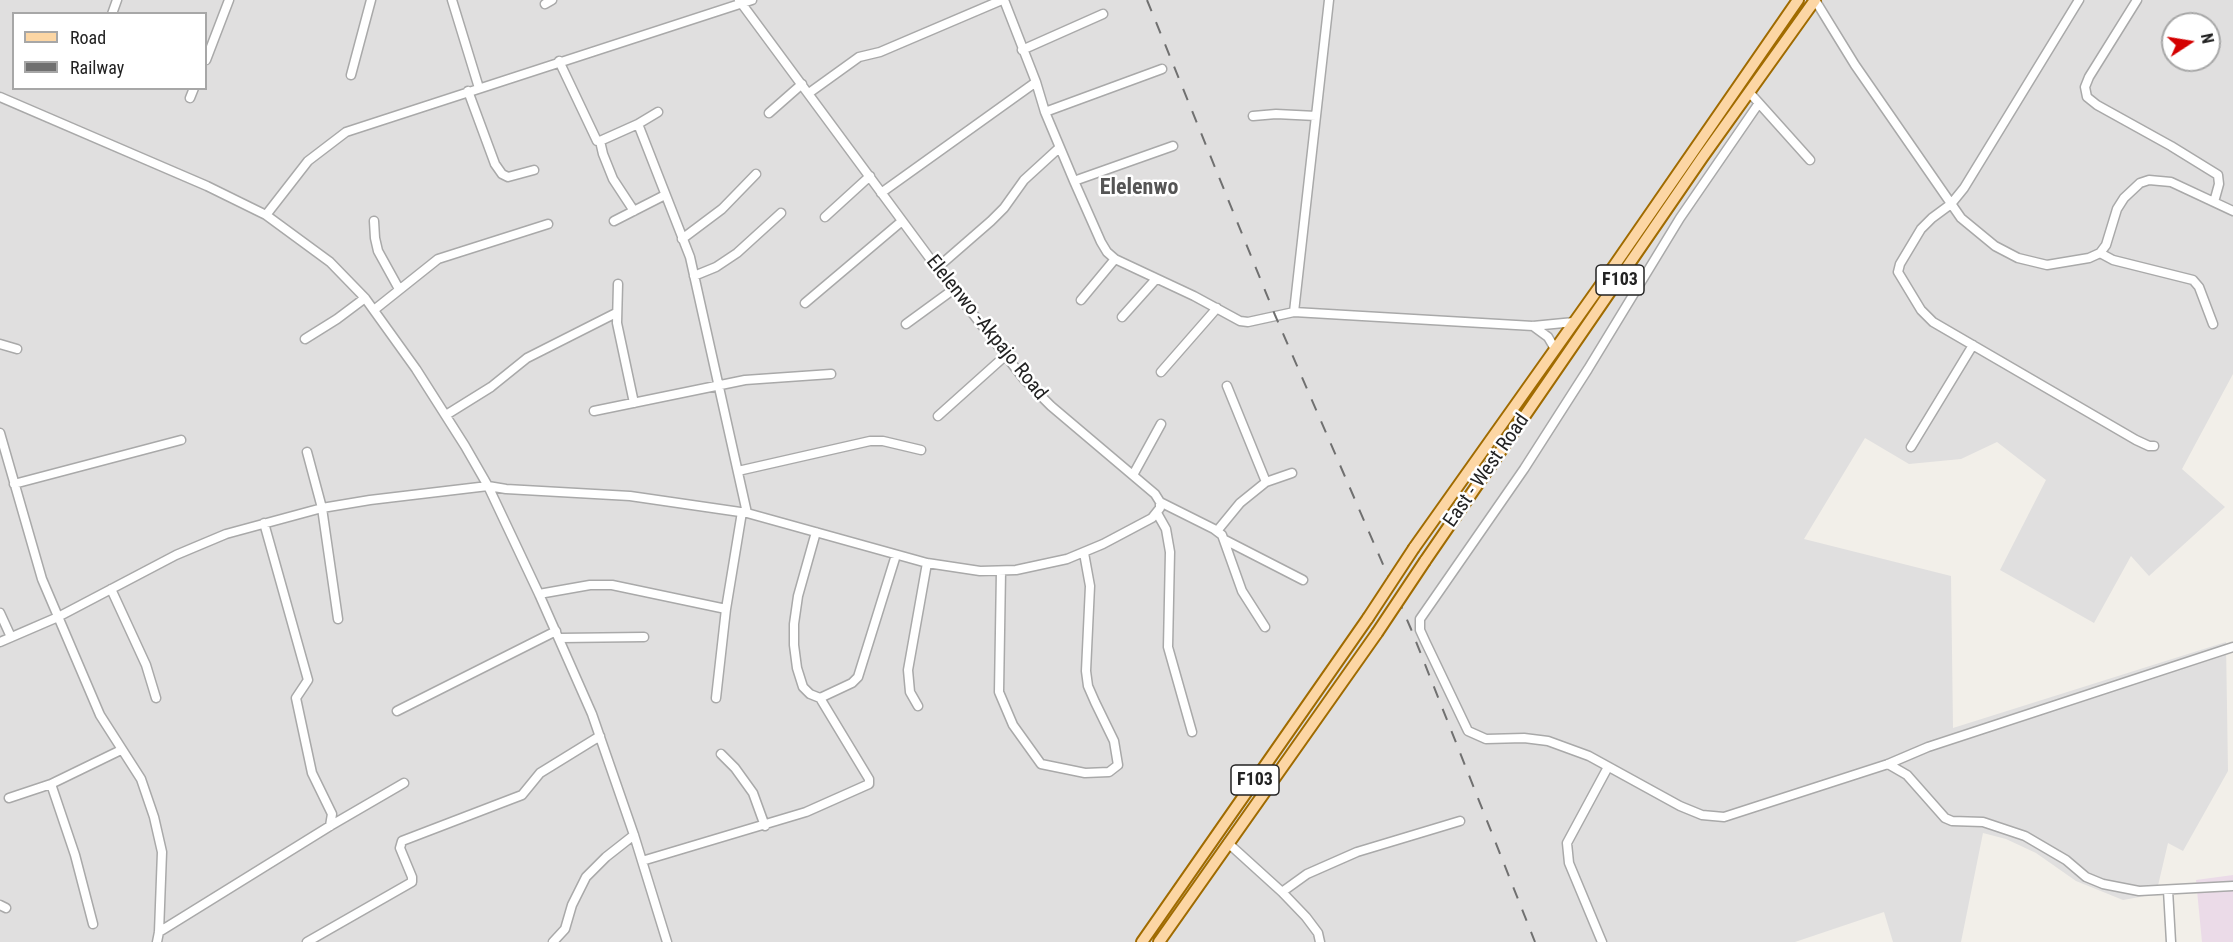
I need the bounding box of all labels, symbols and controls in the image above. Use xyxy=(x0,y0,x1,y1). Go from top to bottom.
legend xyxy=(12,12,207,90)
north arrow xyxy=(2161,12,2221,72)
text: Road xyxy=(70,27,106,48)
text: N xyxy=(2197,32,2217,45)
text: Railway xyxy=(70,57,124,78)
district label: Elelenwo xyxy=(1100,175,1178,201)
street label: Elelenwo -Akpajo Road xyxy=(920,251,1052,405)
road number: F103 xyxy=(1596,265,1644,295)
street label: East - West Road xyxy=(1439,410,1535,532)
road number: F103 xyxy=(1231,765,1279,795)

